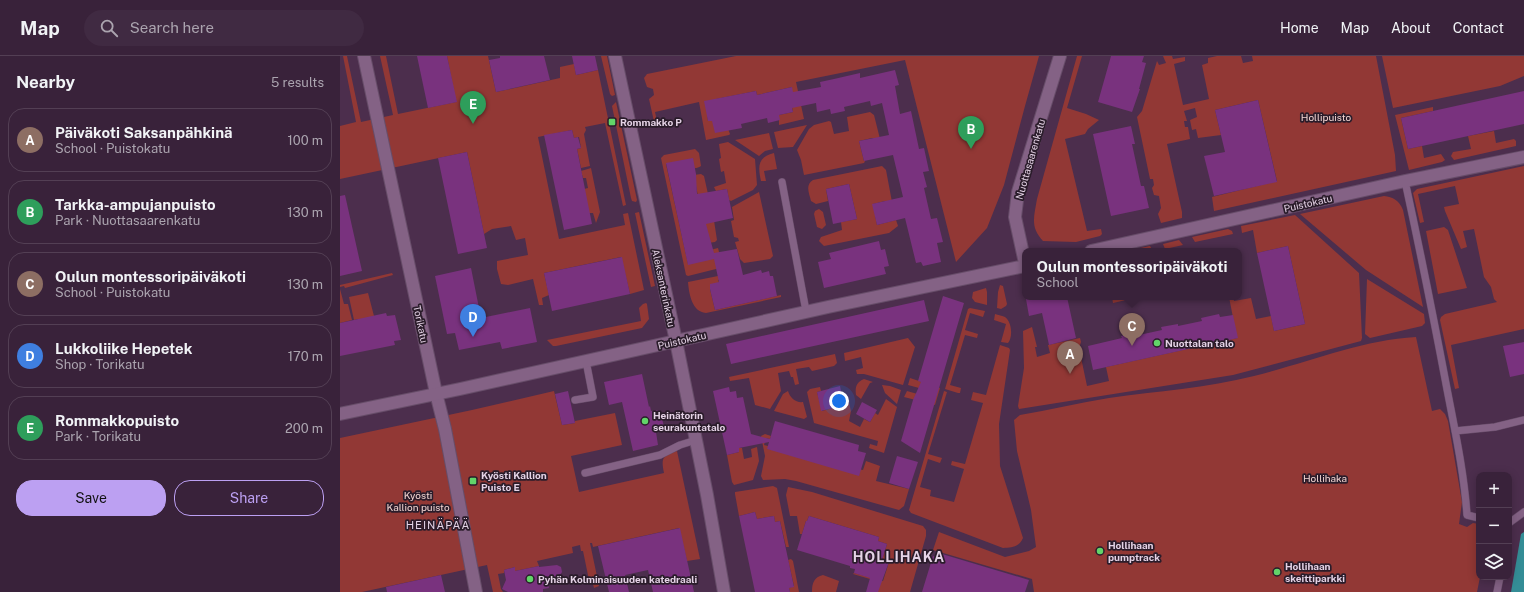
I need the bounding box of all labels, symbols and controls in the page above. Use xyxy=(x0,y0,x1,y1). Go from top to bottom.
search box xyxy=(84,10,364,46)
text: Map xyxy=(20,17,60,39)
icon: search xyxy=(98,17,120,39)
text: Search here xyxy=(130,19,214,36)
text: Home xyxy=(1280,20,1319,36)
text: Map xyxy=(1341,20,1369,36)
text: About xyxy=(1391,20,1431,36)
text: Contact xyxy=(1453,20,1504,36)
text: Nearby xyxy=(16,72,75,92)
text: 5 results xyxy=(271,75,324,90)
pin: E xyxy=(460,91,486,124)
park label: Hollipuisto xyxy=(1301,111,1351,123)
place label: Rommakko P xyxy=(620,116,682,128)
pin: B xyxy=(958,116,984,149)
marker: Rommakko P xyxy=(607,117,617,127)
street label: Nuottasaarenkatu xyxy=(1013,117,1047,201)
text: Päiväkoti Saksanpähkinä xyxy=(55,124,232,141)
text: A xyxy=(25,133,35,148)
text: 100 m xyxy=(287,133,323,148)
text: School · Puistokatu xyxy=(55,141,170,156)
street label: Puistokatu xyxy=(1283,192,1334,214)
text: Tarkka-ampujanpuisto xyxy=(55,196,216,213)
text: B xyxy=(26,205,34,220)
text: 130 m xyxy=(287,205,323,220)
text: Park · Nuottasaarenkatu xyxy=(55,213,200,228)
street label: Aleksanterinkatu xyxy=(650,248,678,328)
popup xyxy=(1022,248,1242,300)
text: Oulun montessoripäiväkoti xyxy=(1037,258,1227,275)
text: Oulun montessoripäiväkoti xyxy=(55,268,246,285)
text: School xyxy=(1037,275,1078,290)
text: C xyxy=(25,277,35,292)
text: 130 m xyxy=(287,277,323,292)
text: School · Puistokatu xyxy=(55,285,170,300)
street label: Torikatu xyxy=(411,304,431,344)
pin: D xyxy=(460,304,486,337)
pin: C xyxy=(1119,313,1145,346)
street label: Puistokatu xyxy=(657,329,708,351)
place label: Nuottalan talo xyxy=(1165,337,1234,349)
marker: Nuottalan talo xyxy=(1152,338,1162,348)
text: Lukkoliike Hepetek xyxy=(55,340,192,357)
pin: A xyxy=(1057,341,1083,374)
text: D xyxy=(25,349,35,364)
text: 170 m xyxy=(288,349,323,364)
text: Shop · Torikatu xyxy=(55,357,145,372)
your location xyxy=(829,391,849,411)
place label: Heinätorin seurakuntatalo xyxy=(653,409,726,433)
text: Rommakkopuisto xyxy=(55,412,179,429)
marker: Heinätorin seurakuntatalo xyxy=(640,416,650,426)
text: E xyxy=(26,421,34,436)
text: 200 m xyxy=(285,421,323,436)
text: Park · Torikatu xyxy=(55,429,141,444)
place label: Kyösti Kallion Puisto E xyxy=(481,469,547,493)
park label: Hollihaka xyxy=(1303,472,1347,484)
map controls xyxy=(1476,472,1512,580)
button: + xyxy=(1476,472,1512,508)
marker: Kyösti Kallion Puisto E xyxy=(468,476,478,486)
button: Save xyxy=(16,480,166,516)
button: Share xyxy=(174,480,324,516)
park label: Kyösti Kallion puisto xyxy=(386,489,450,513)
button: − xyxy=(1476,508,1512,544)
district label: HEINÄPÄÄ xyxy=(406,518,470,531)
place label: Hollihaan pumptrack xyxy=(1108,539,1160,563)
button: layers xyxy=(1476,544,1512,580)
marker: Hollihaan pumptrack xyxy=(1095,546,1105,556)
district label: HOLLIHAKA xyxy=(853,549,945,565)
place label: Hollihaan skeittiparkki xyxy=(1285,560,1345,584)
marker: Hollihaan skeittiparkki xyxy=(1272,567,1282,577)
place label: Pyhän Kolminaisuuden katedraali xyxy=(538,573,698,585)
marker: Pyhän Kolminaisuuden katedraali xyxy=(525,574,535,584)

